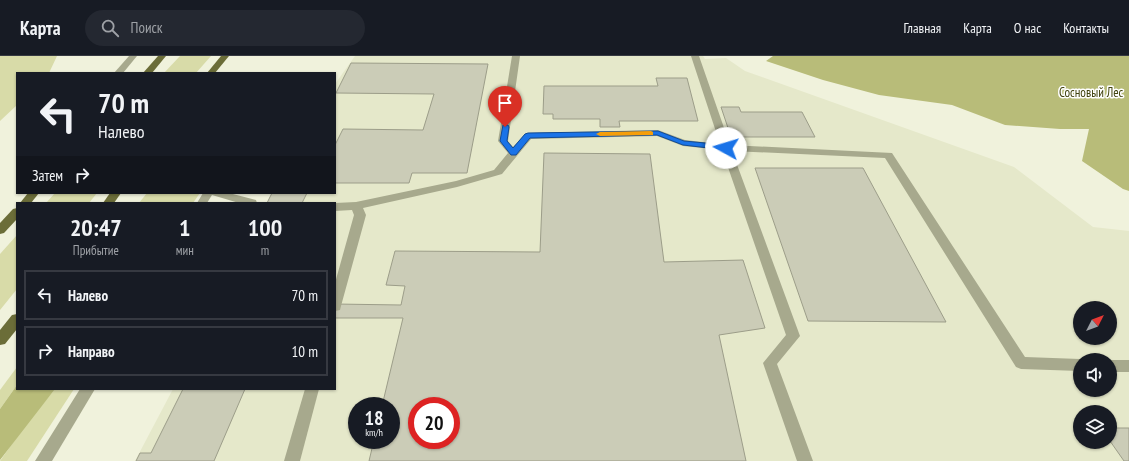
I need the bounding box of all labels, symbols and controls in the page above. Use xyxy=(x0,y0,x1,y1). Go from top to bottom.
search box xyxy=(85,10,365,46)
text: Карта xyxy=(20,16,61,40)
icon: search xyxy=(99,17,121,39)
text: Поиск xyxy=(131,18,163,37)
text: Главная xyxy=(903,19,941,37)
text: Карта xyxy=(963,19,992,37)
text: О нас xyxy=(1014,19,1041,37)
text: Контакты xyxy=(1063,19,1109,37)
text: 70 m xyxy=(98,84,149,121)
park label: Сосновый Лес xyxy=(1059,84,1123,101)
pin xyxy=(488,86,522,127)
icon: left xyxy=(32,88,84,140)
icon: arrive xyxy=(494,92,516,114)
text: Налево xyxy=(98,120,145,143)
position arrow xyxy=(705,127,747,169)
icon: right xyxy=(71,164,93,186)
text: Затем xyxy=(32,166,63,185)
text: 20:47 xyxy=(70,212,122,243)
text: 1 xyxy=(179,212,190,243)
text: 100 xyxy=(248,212,282,243)
text: Прибытие xyxy=(73,242,119,259)
text: мин xyxy=(176,242,194,259)
text: m xyxy=(261,242,269,259)
icon: left xyxy=(34,284,56,306)
text: Налево xyxy=(68,286,108,305)
text: 70 m xyxy=(292,286,318,305)
north arrow xyxy=(1073,301,1117,345)
map controls xyxy=(1073,301,1117,449)
icon: right xyxy=(34,340,56,362)
text: Направо xyxy=(68,342,115,361)
text: 10 m xyxy=(292,342,318,361)
button: sound xyxy=(1073,353,1117,397)
speed limit sign: 20 xyxy=(408,397,460,449)
text: 18 xyxy=(364,405,384,431)
button: layers xyxy=(1073,405,1117,449)
text: km/h xyxy=(365,426,383,439)

